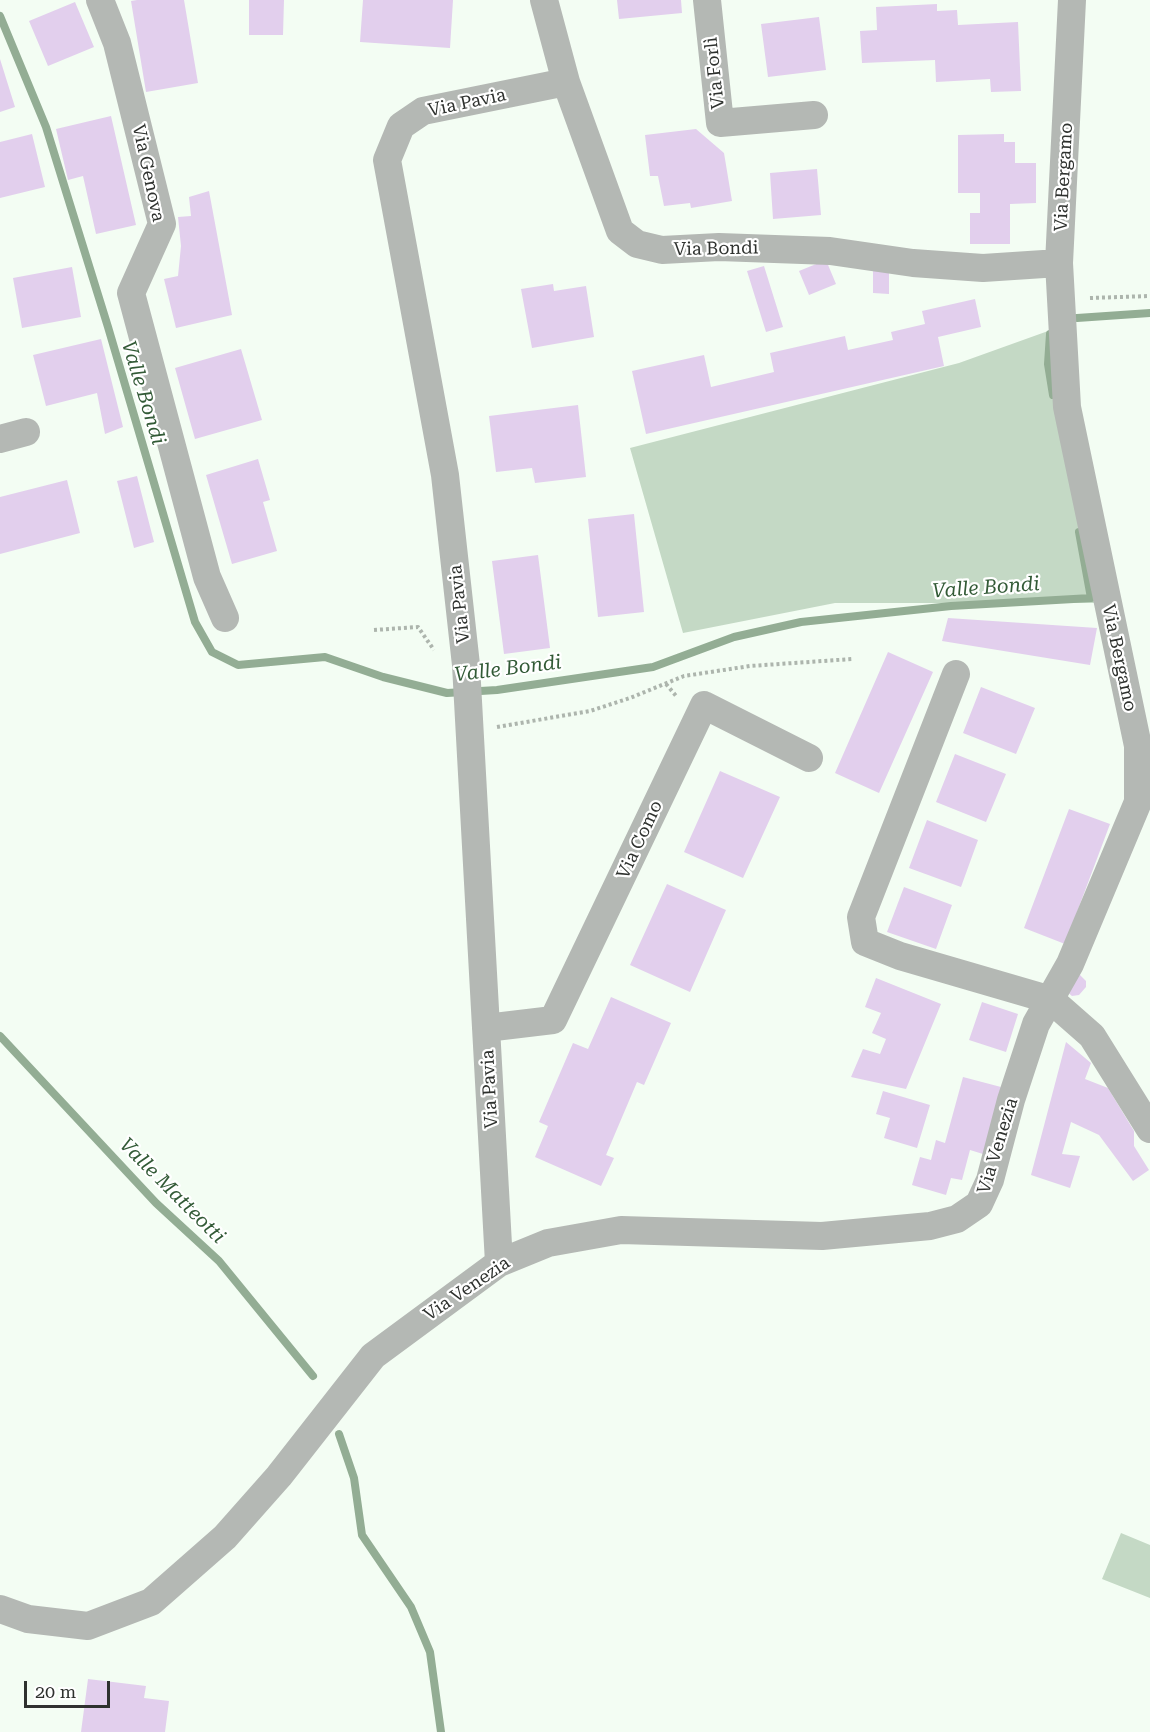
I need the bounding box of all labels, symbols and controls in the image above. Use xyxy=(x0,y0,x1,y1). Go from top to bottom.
street label: Via Forlì xyxy=(700,36,730,110)
street label: Via Pavia xyxy=(426,84,508,122)
street label: Via Genova xyxy=(127,122,169,224)
street label: Via Bergamo xyxy=(1050,122,1078,232)
street label: Via Bondi xyxy=(673,237,759,261)
water label: Valle Bondi xyxy=(116,338,170,448)
street label: Via Pavia xyxy=(445,564,475,644)
water label: Valle Bondi xyxy=(932,572,1040,604)
street label: Via Bergamo xyxy=(1097,602,1141,714)
water label: Valle Bondi xyxy=(453,651,563,687)
street label: Via Como xyxy=(612,797,668,883)
street label: Via Pavia xyxy=(477,1049,503,1129)
street label: Via Venezia xyxy=(973,1095,1023,1197)
water label: Valle Matteotti xyxy=(114,1133,230,1249)
street label: Via Venezia xyxy=(420,1252,514,1326)
scale bar xyxy=(27,1669,112,1707)
text: 20 m xyxy=(35,1681,76,1702)

